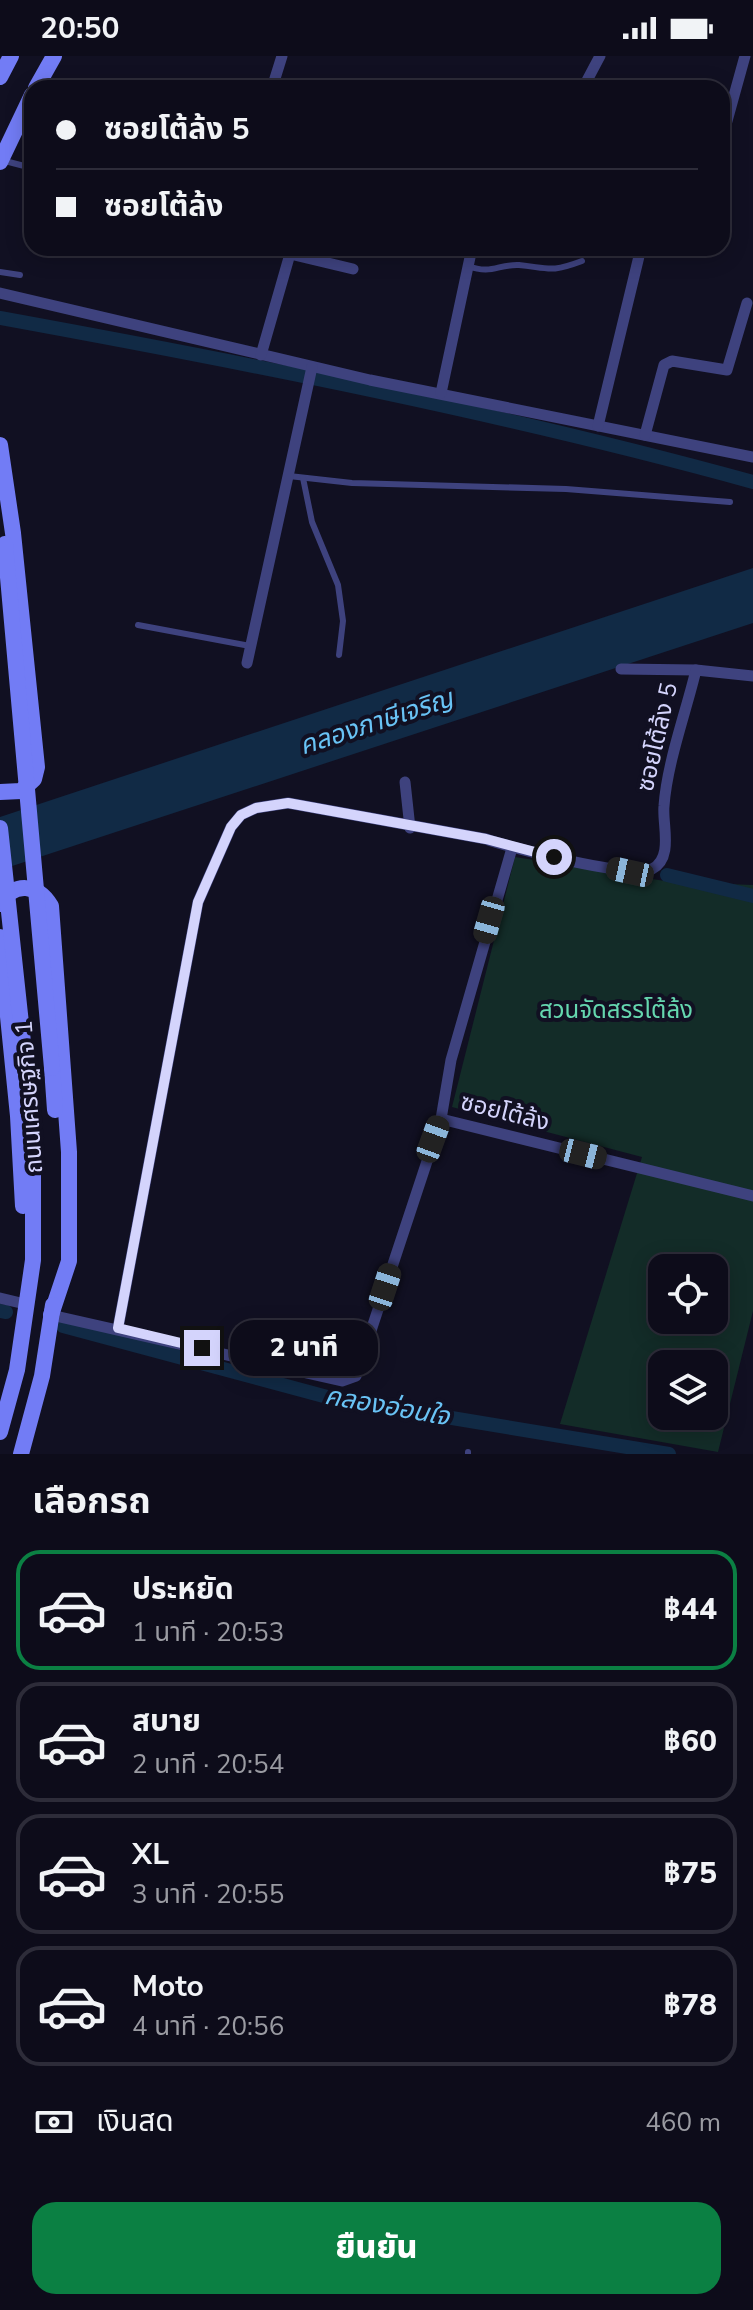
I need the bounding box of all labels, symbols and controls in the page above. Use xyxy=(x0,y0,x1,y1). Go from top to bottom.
text: 20:50 xyxy=(40,8,119,49)
text: ซอยโต้ล้ง 5 xyxy=(104,109,250,150)
text: ซอยโต้ล้ง xyxy=(104,186,223,227)
street label: ซอยโต้ล้ง 5 xyxy=(629,679,685,795)
water label: คลองภาษีเจริญ xyxy=(295,680,459,763)
route start xyxy=(536,839,572,875)
car xyxy=(604,855,656,889)
car xyxy=(471,894,507,946)
park label: สวนจัดสรรโต้ล้ง xyxy=(539,994,693,1026)
street label: ถนนเศรษฐกิจ 1 xyxy=(8,1019,50,1175)
street label: ซอยโต้ล้ง xyxy=(457,1086,553,1138)
car xyxy=(414,1112,452,1166)
car xyxy=(557,1137,609,1171)
map controls xyxy=(648,1254,728,1430)
button: locate xyxy=(648,1254,728,1334)
car xyxy=(366,1260,404,1314)
callout: 2 นาที xyxy=(230,1320,378,1376)
route end xyxy=(184,1330,220,1366)
text: 2 นาที xyxy=(270,1330,338,1365)
button: layers xyxy=(648,1350,728,1430)
water label: คลองอ่อนใจ xyxy=(322,1378,453,1434)
text: เลือกรถ xyxy=(32,1477,151,1526)
text: ประหยัด xyxy=(132,1569,234,1610)
icon: car xyxy=(36,1574,108,1646)
text: ฿44 xyxy=(664,1589,717,1630)
text: 1 นาที · 20:53 xyxy=(132,1615,284,1650)
text: สบาย xyxy=(132,1701,201,1742)
icon: car xyxy=(36,1706,108,1778)
text: ฿60 xyxy=(664,1721,717,1762)
text: 2 นาที · 20:54 xyxy=(132,1747,284,1782)
text: XL xyxy=(132,1834,169,1875)
icon: car xyxy=(36,1838,108,1910)
text: ฿75 xyxy=(664,1853,717,1894)
text: 3 นาที · 20:55 xyxy=(132,1877,284,1912)
text: Moto xyxy=(132,1966,204,2007)
icon: car xyxy=(36,1970,108,2042)
text: ฿78 xyxy=(664,1985,717,2026)
text: 4 นาที · 20:56 xyxy=(132,2009,284,2044)
icon: cash xyxy=(32,2100,76,2144)
text: เงินสด xyxy=(96,2101,174,2142)
text: 460 m xyxy=(645,2105,721,2140)
button: ยืนยัน xyxy=(32,2202,721,2294)

